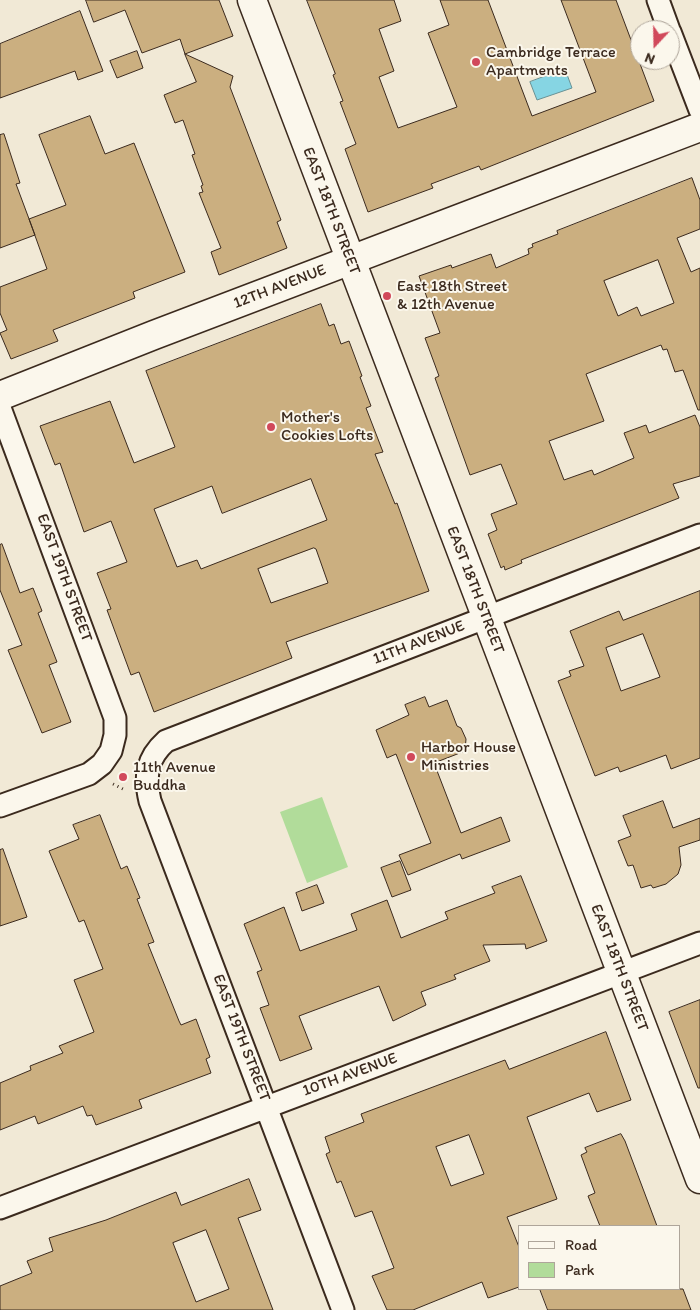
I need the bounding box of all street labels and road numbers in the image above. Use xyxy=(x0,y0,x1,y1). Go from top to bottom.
street label: EAST 18TH STREET xyxy=(298,145,364,277)
street label: 12TH AVENUE xyxy=(231,261,329,313)
street label: EAST 19TH STREET xyxy=(32,511,96,645)
street label: EAST 18TH STREET xyxy=(442,524,508,656)
street label: 11TH AVENUE xyxy=(370,617,468,669)
street label: EAST 18TH STREET xyxy=(586,902,652,1034)
street label: EAST 19TH STREET xyxy=(208,972,274,1104)
street label: 10TH AVENUE xyxy=(300,1049,400,1101)

